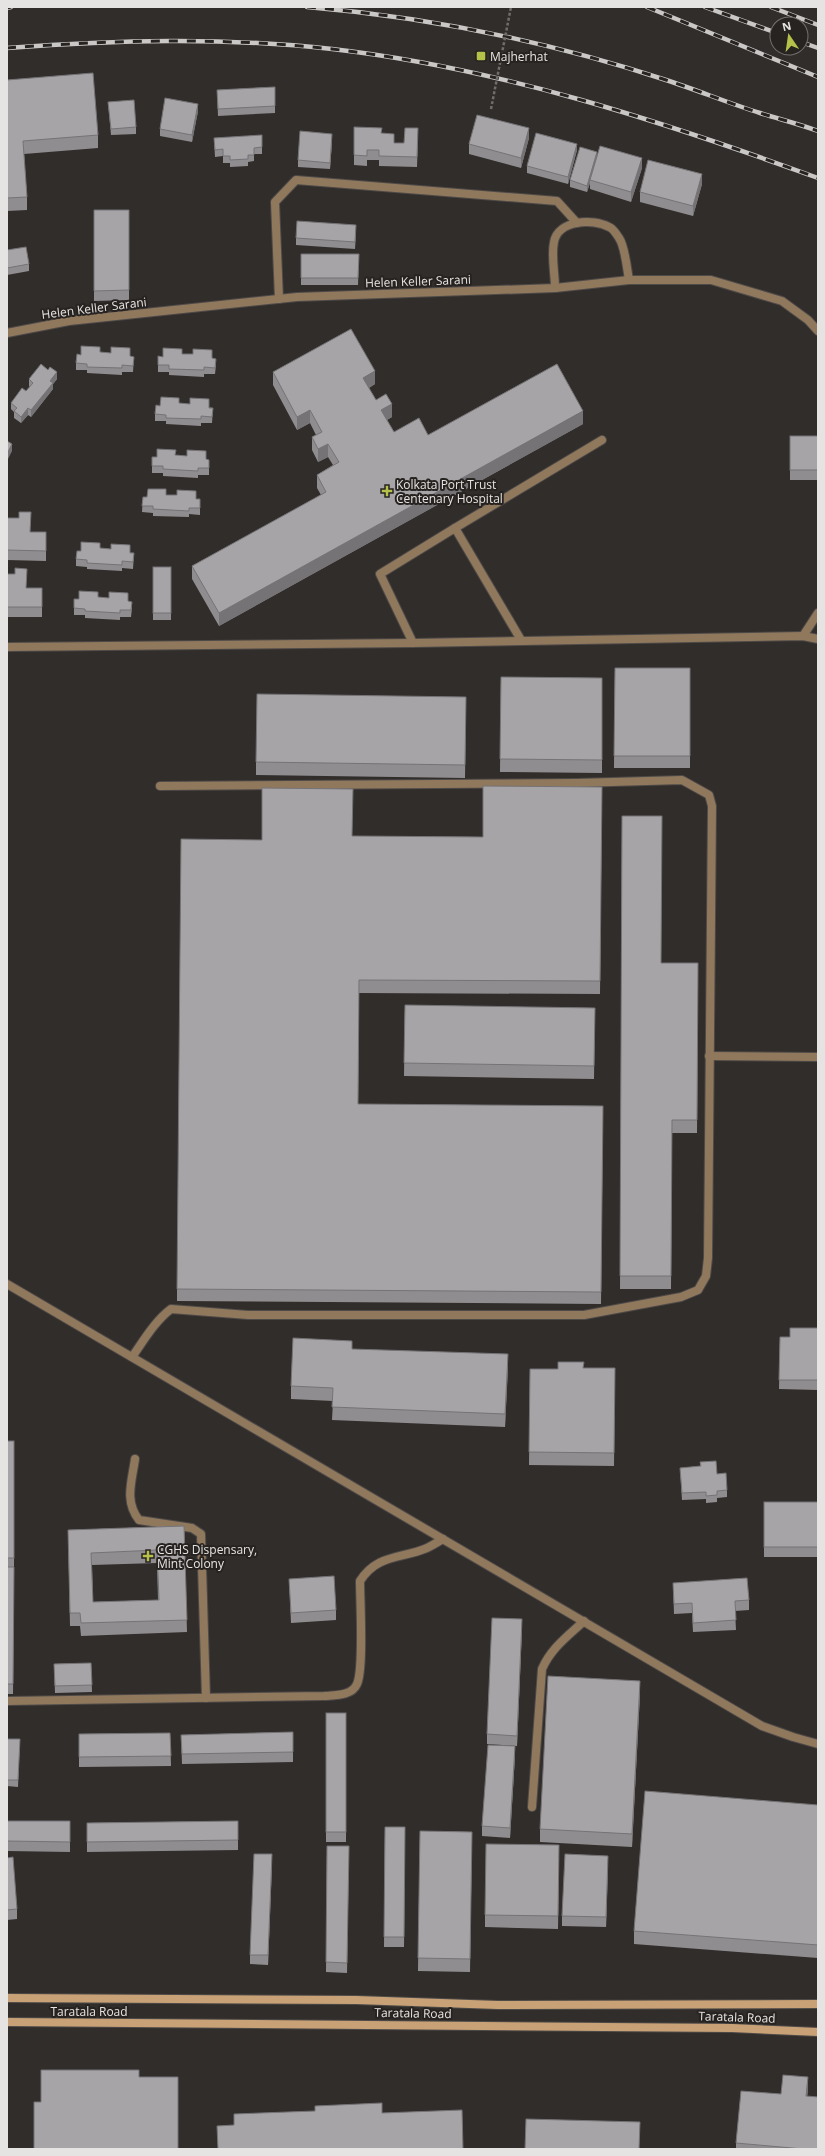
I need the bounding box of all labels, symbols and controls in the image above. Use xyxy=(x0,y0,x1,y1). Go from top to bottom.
north arrow xyxy=(769,16,809,56)
text: N xyxy=(781,17,793,34)
place label: Majherhat xyxy=(490,48,548,65)
marker: Majherhat xyxy=(475,50,487,62)
street label: Helen Keller Sarani xyxy=(365,271,471,291)
street label: Helen Keller Sarani xyxy=(40,293,148,323)
place label: Kolkata Port Trust Centenary Hospital xyxy=(396,476,503,507)
marker: Kolkata Port Trust Centenary Hospital xyxy=(381,485,393,497)
place label: CGHS Dispensary, Mint Colony xyxy=(157,1541,257,1572)
marker: CGHS Dispensary, Mint Colony xyxy=(142,1550,154,1562)
street label: Taratala Road xyxy=(50,2003,128,2020)
street label: Taratala Road xyxy=(374,2004,452,2022)
street label: Taratala Road xyxy=(698,2007,776,2027)

